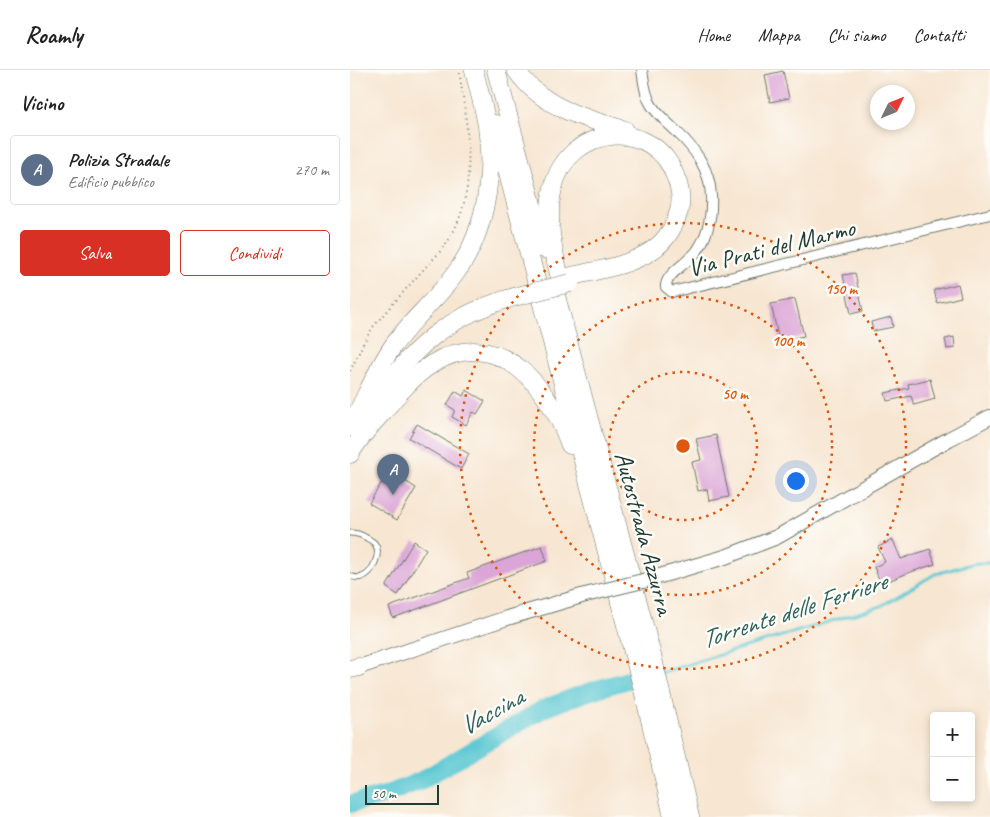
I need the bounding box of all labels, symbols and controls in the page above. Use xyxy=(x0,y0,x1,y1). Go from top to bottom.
text: Roamly xyxy=(25,20,82,50)
text: Home xyxy=(698,24,730,46)
text: Mappa xyxy=(758,24,800,46)
text: Chi siamo xyxy=(828,24,886,46)
text: Contatti xyxy=(914,24,965,46)
north arrow xyxy=(870,85,915,130)
text: Vicino xyxy=(20,90,63,116)
text: Polizia Stradale xyxy=(68,148,169,172)
text: A xyxy=(33,160,41,180)
text: 270 m xyxy=(295,160,329,180)
text: Edificio pubblico xyxy=(68,172,154,192)
street label: Via Prati del Marmo xyxy=(684,211,859,284)
button: Salva xyxy=(20,230,170,276)
button: Condividi xyxy=(180,230,330,276)
text: 150 m xyxy=(825,280,859,299)
text: 100 m xyxy=(772,332,806,351)
text: 50 m xyxy=(722,385,749,404)
centre of rings xyxy=(674,437,692,455)
street label: Autostrada Azzurra xyxy=(607,448,682,621)
pin: A xyxy=(377,454,409,495)
your location xyxy=(783,468,809,494)
water label: Torrente delle Ferriere xyxy=(696,564,894,656)
water label: Vaccina xyxy=(453,679,532,742)
map controls xyxy=(930,712,975,802)
button: + xyxy=(930,712,975,757)
button: − xyxy=(930,757,975,802)
scale bar xyxy=(365,782,439,805)
text: 50 m xyxy=(372,785,396,802)

